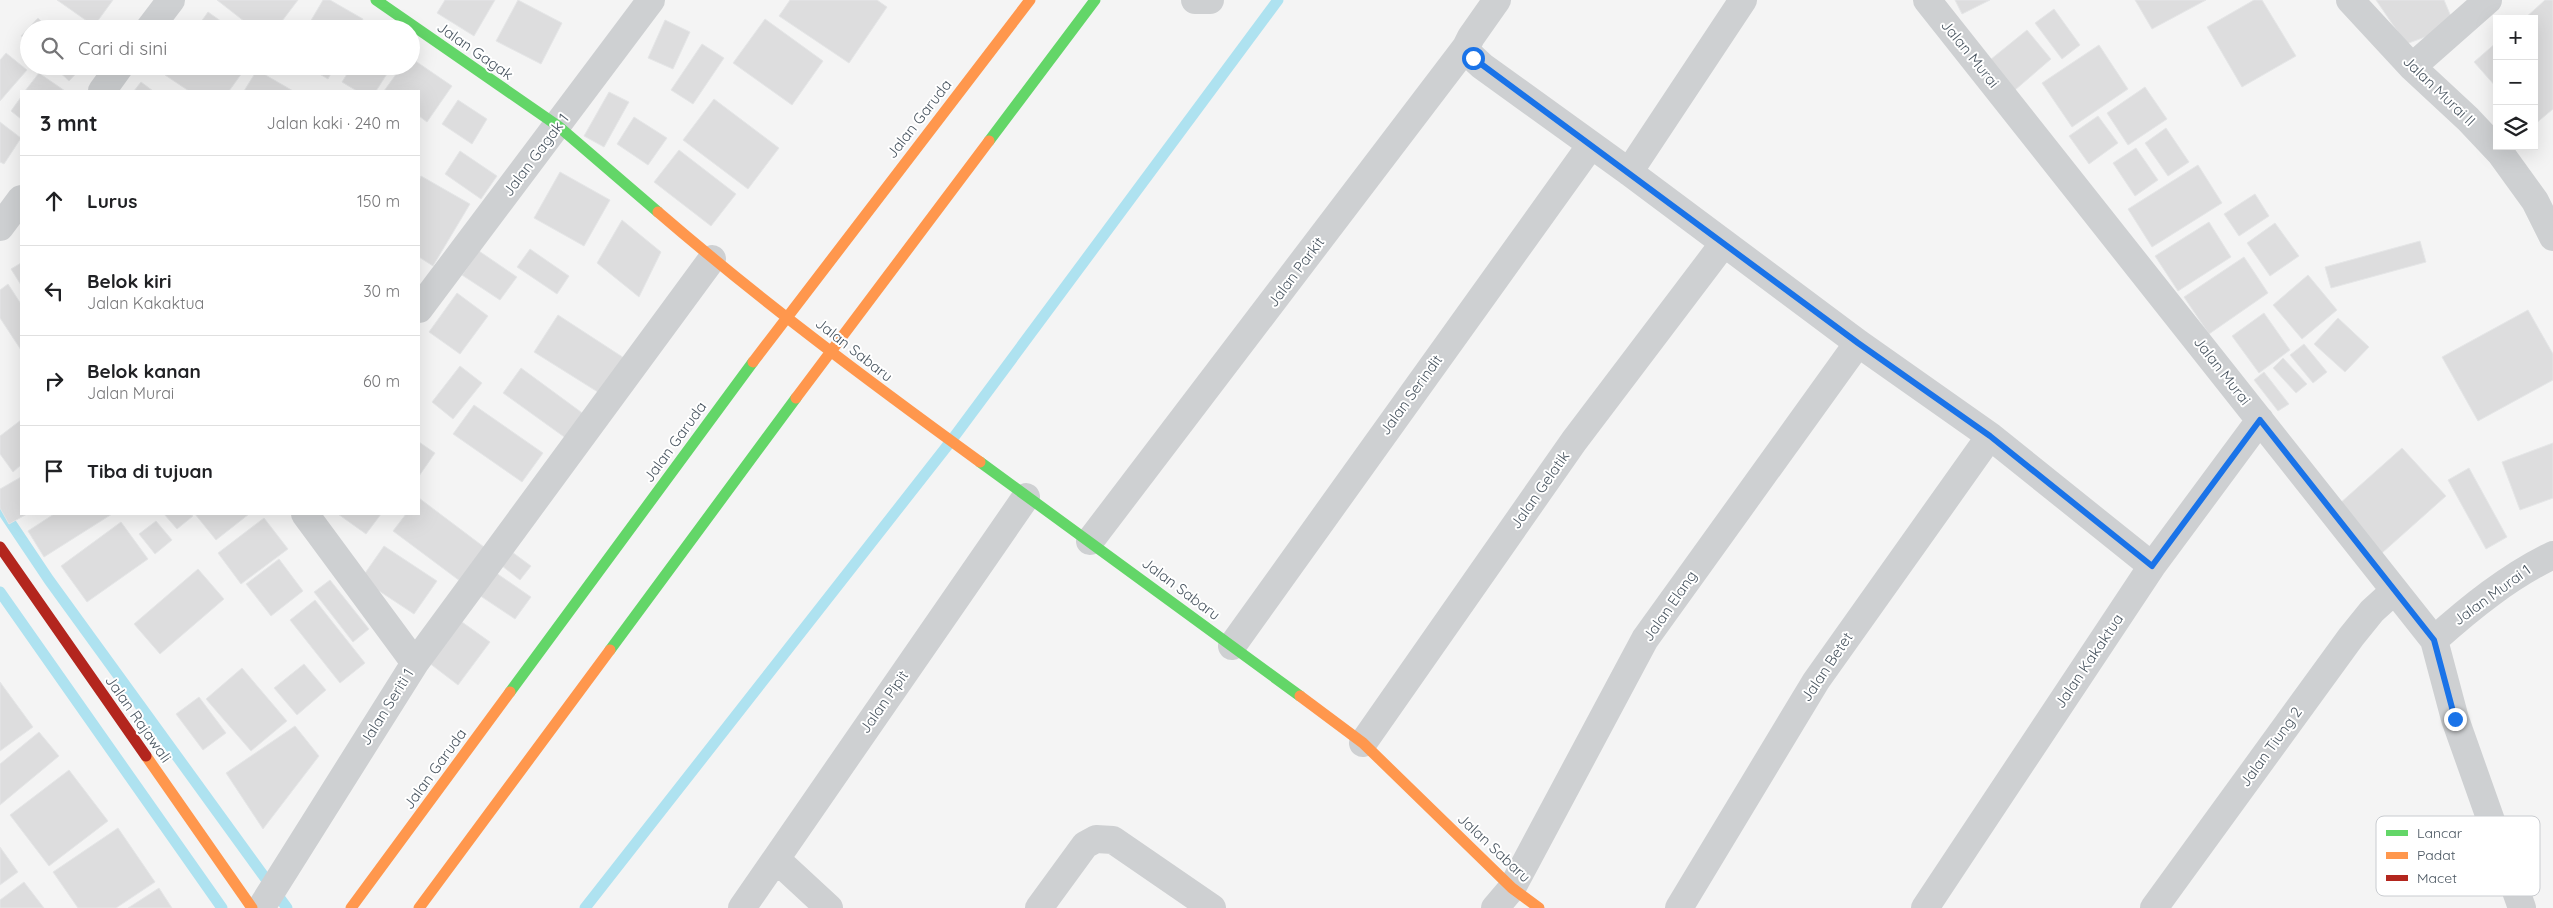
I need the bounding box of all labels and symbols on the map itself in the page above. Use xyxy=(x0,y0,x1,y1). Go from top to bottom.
street label: Jalan Murai xyxy=(1937,16,2004,91)
street label: Jalan Gagak xyxy=(433,17,517,84)
route start xyxy=(1462,47,1485,70)
street label: Jalan Murai II xyxy=(2399,51,2480,130)
street label: Jalan Garuda xyxy=(882,75,955,162)
street label: Jalan Gagak 1 xyxy=(498,110,573,200)
street label: Jalan Parkit xyxy=(1263,233,1328,311)
street label: Jalan Sabaru xyxy=(812,313,897,386)
street label: Jalan Murai xyxy=(2190,333,2255,409)
street label: Jalan Serindit xyxy=(1375,351,1446,439)
street label: Jalan Garuda xyxy=(639,398,710,486)
street label: Jalan Gelatik xyxy=(1506,447,1573,532)
street label: Jalan Sabaru xyxy=(1138,553,1224,624)
street label: Jalan Murai 1 xyxy=(2449,560,2534,629)
street label: Jalan Elang xyxy=(1638,567,1701,645)
street label: Jalan Kakaktua xyxy=(2050,610,2127,712)
street label: Jalan Betet xyxy=(1796,628,1857,705)
street label: Jalan Seriti 1 xyxy=(356,665,418,749)
street label: Jalan Pipit xyxy=(855,667,912,737)
street label: Jalan Rajawali xyxy=(101,671,176,766)
street label: Jalan Tiung 2 xyxy=(2235,703,2306,790)
route end xyxy=(2444,708,2467,731)
street label: Jalan Garuda xyxy=(399,725,470,813)
street label: Jalan Sabaru xyxy=(1454,809,1535,886)
legend xyxy=(2376,816,2540,896)
text: Lancar xyxy=(2417,824,2463,842)
text: Padat xyxy=(2417,846,2456,864)
text: Macet xyxy=(2417,869,2457,887)

